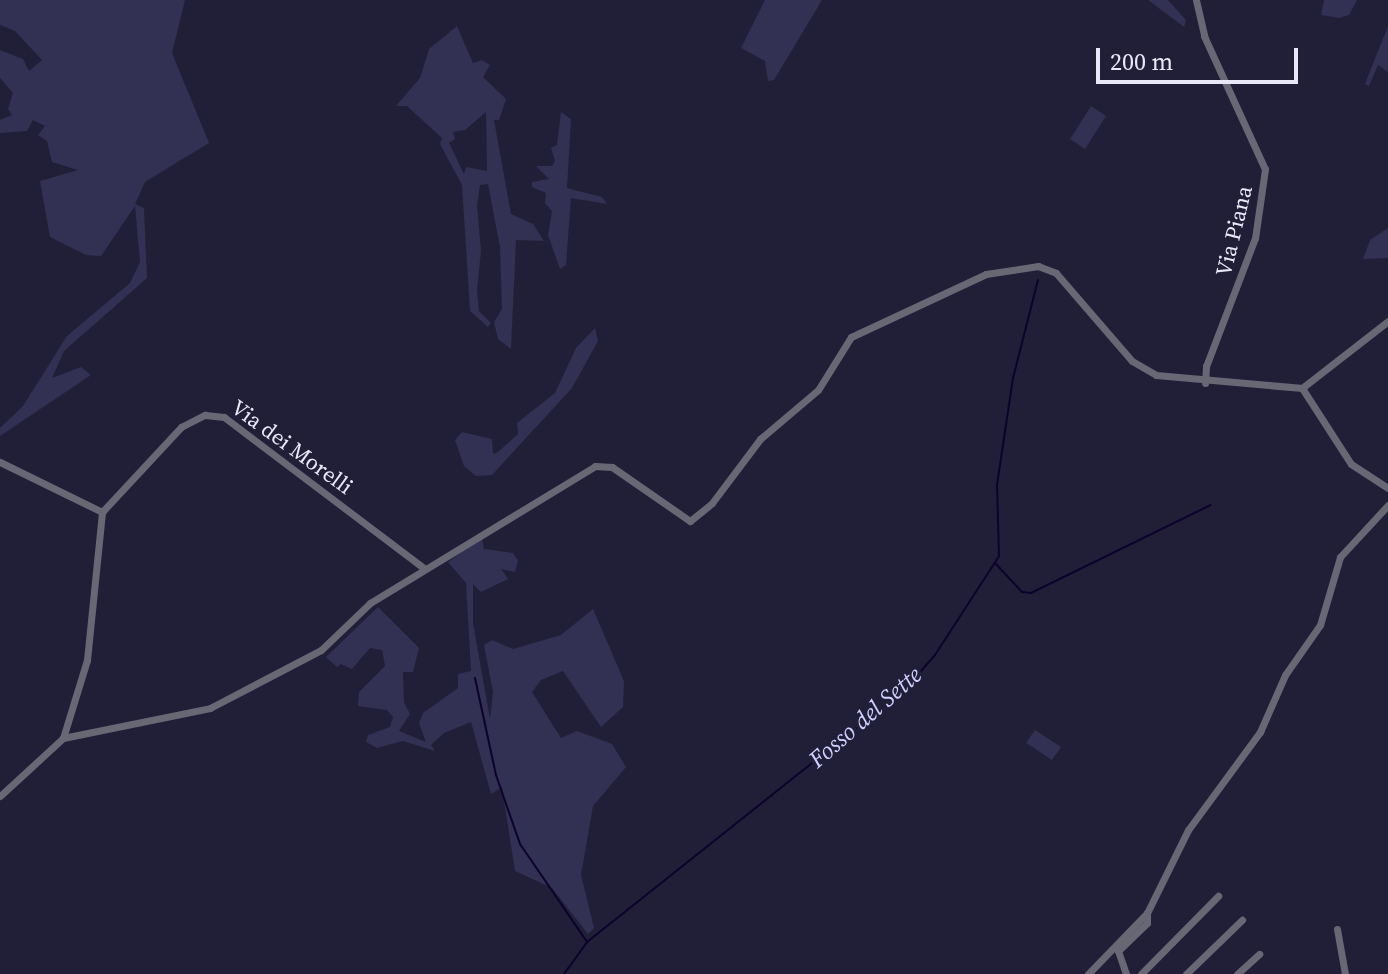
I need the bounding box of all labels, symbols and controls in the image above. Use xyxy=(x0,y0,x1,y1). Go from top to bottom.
scale bar xyxy=(1100,32,1302,82)
text: 200 m xyxy=(1110,45,1173,78)
street label: Via Piana xyxy=(1210,183,1258,279)
street label: Via dei Morelli xyxy=(226,394,358,500)
water label: Fosso del Sette xyxy=(803,660,927,774)

